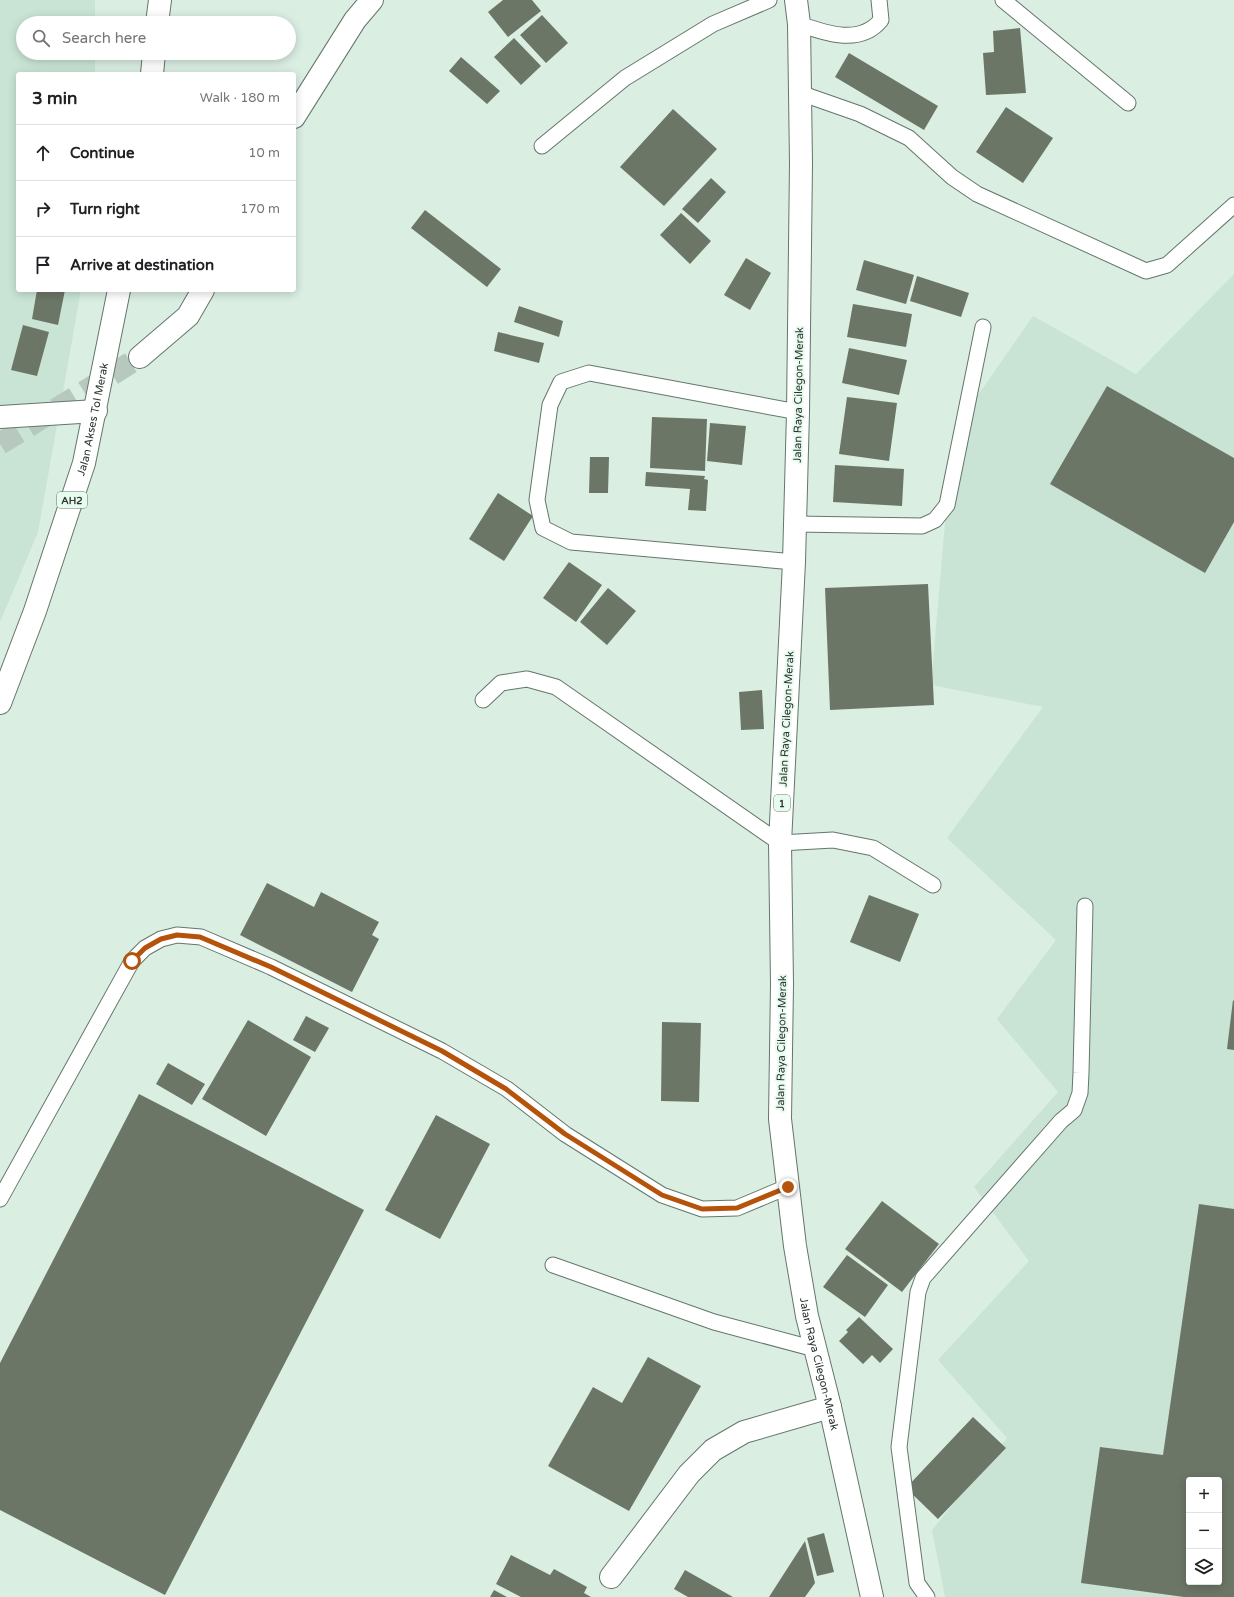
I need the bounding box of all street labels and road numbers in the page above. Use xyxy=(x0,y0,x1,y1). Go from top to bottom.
street label: Jalan Raya Cilegon-Merak xyxy=(791,327,806,463)
street label: Jalan Akses Tol Merak xyxy=(74,362,111,477)
road number: AH2 xyxy=(57,492,87,508)
street label: Jalan Raya Cilegon-Merak xyxy=(776,651,797,787)
road number: 1 xyxy=(774,795,790,811)
street label: Jalan Raya Cilegon-Merak xyxy=(774,975,789,1111)
street label: Jalan Raya Cilegon-Merak xyxy=(797,1297,841,1432)

